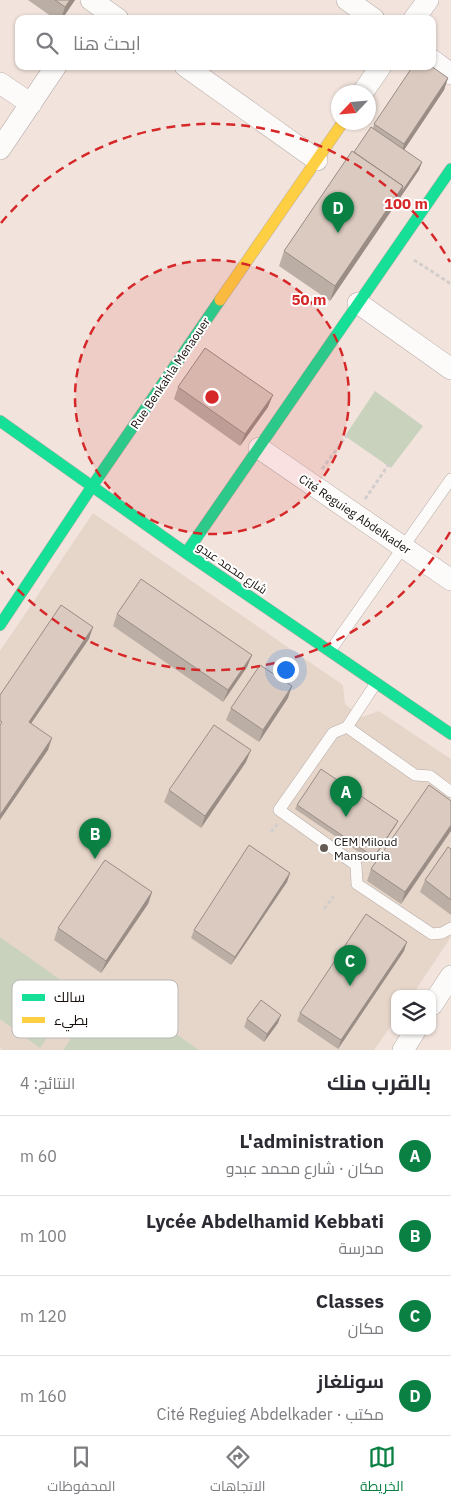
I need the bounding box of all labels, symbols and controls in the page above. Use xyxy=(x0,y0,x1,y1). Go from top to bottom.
search box xyxy=(15,15,436,70)
icon: search xyxy=(33,29,61,57)
text: ابحث هنا xyxy=(73,31,141,55)
north arrow xyxy=(331,85,376,130)
pin: D xyxy=(322,192,354,233)
text: 100 m xyxy=(384,194,428,213)
text: 50 m xyxy=(292,290,326,309)
street label: Rue Benkahla Menaouer xyxy=(127,314,213,432)
centre of rings xyxy=(203,388,221,406)
street label: Cité Reguieg Abdelkader xyxy=(296,471,414,557)
street label: شارع محمد عبدو xyxy=(193,539,270,598)
your location xyxy=(273,657,299,683)
pin: A xyxy=(330,776,362,817)
pin: B xyxy=(79,818,111,859)
place label: CEM Miloud Mansouria xyxy=(334,834,398,863)
marker: CEM Miloud Mansouria xyxy=(318,842,330,854)
pin: C xyxy=(334,945,366,986)
legend xyxy=(12,980,178,1038)
text: سالك xyxy=(54,988,85,1006)
map controls xyxy=(391,990,436,1035)
button: layers xyxy=(391,990,436,1035)
text: بطيء xyxy=(54,1011,88,1032)
text: بالقرب منك xyxy=(327,1068,431,1096)
text: النتائج: 4 xyxy=(20,1073,75,1093)
text: L'administration xyxy=(239,1129,384,1153)
text: 60 m xyxy=(20,1146,57,1166)
text: A xyxy=(410,1146,420,1166)
text: مكان · شارع محمد عبدو xyxy=(226,1158,384,1178)
text: Lycée Abdelhamid Kebbati xyxy=(146,1209,384,1233)
text: 100 m xyxy=(20,1226,67,1246)
text: B xyxy=(410,1226,420,1246)
text: مدرسة xyxy=(338,1238,384,1258)
text: Classes xyxy=(316,1289,384,1313)
text: 120 m xyxy=(20,1306,67,1326)
text: C xyxy=(410,1306,420,1326)
text: مكان xyxy=(348,1318,384,1338)
text: سونلغاز xyxy=(317,1369,384,1393)
text: 160 m xyxy=(20,1386,67,1406)
text: D xyxy=(409,1386,421,1406)
text: مكتب · Cité Reguieg Abdelkader xyxy=(157,1404,384,1424)
tab: المحفوظات xyxy=(47,1443,115,1499)
tab: الاتجاهات xyxy=(210,1443,265,1499)
tab: الخريطة xyxy=(360,1443,404,1499)

